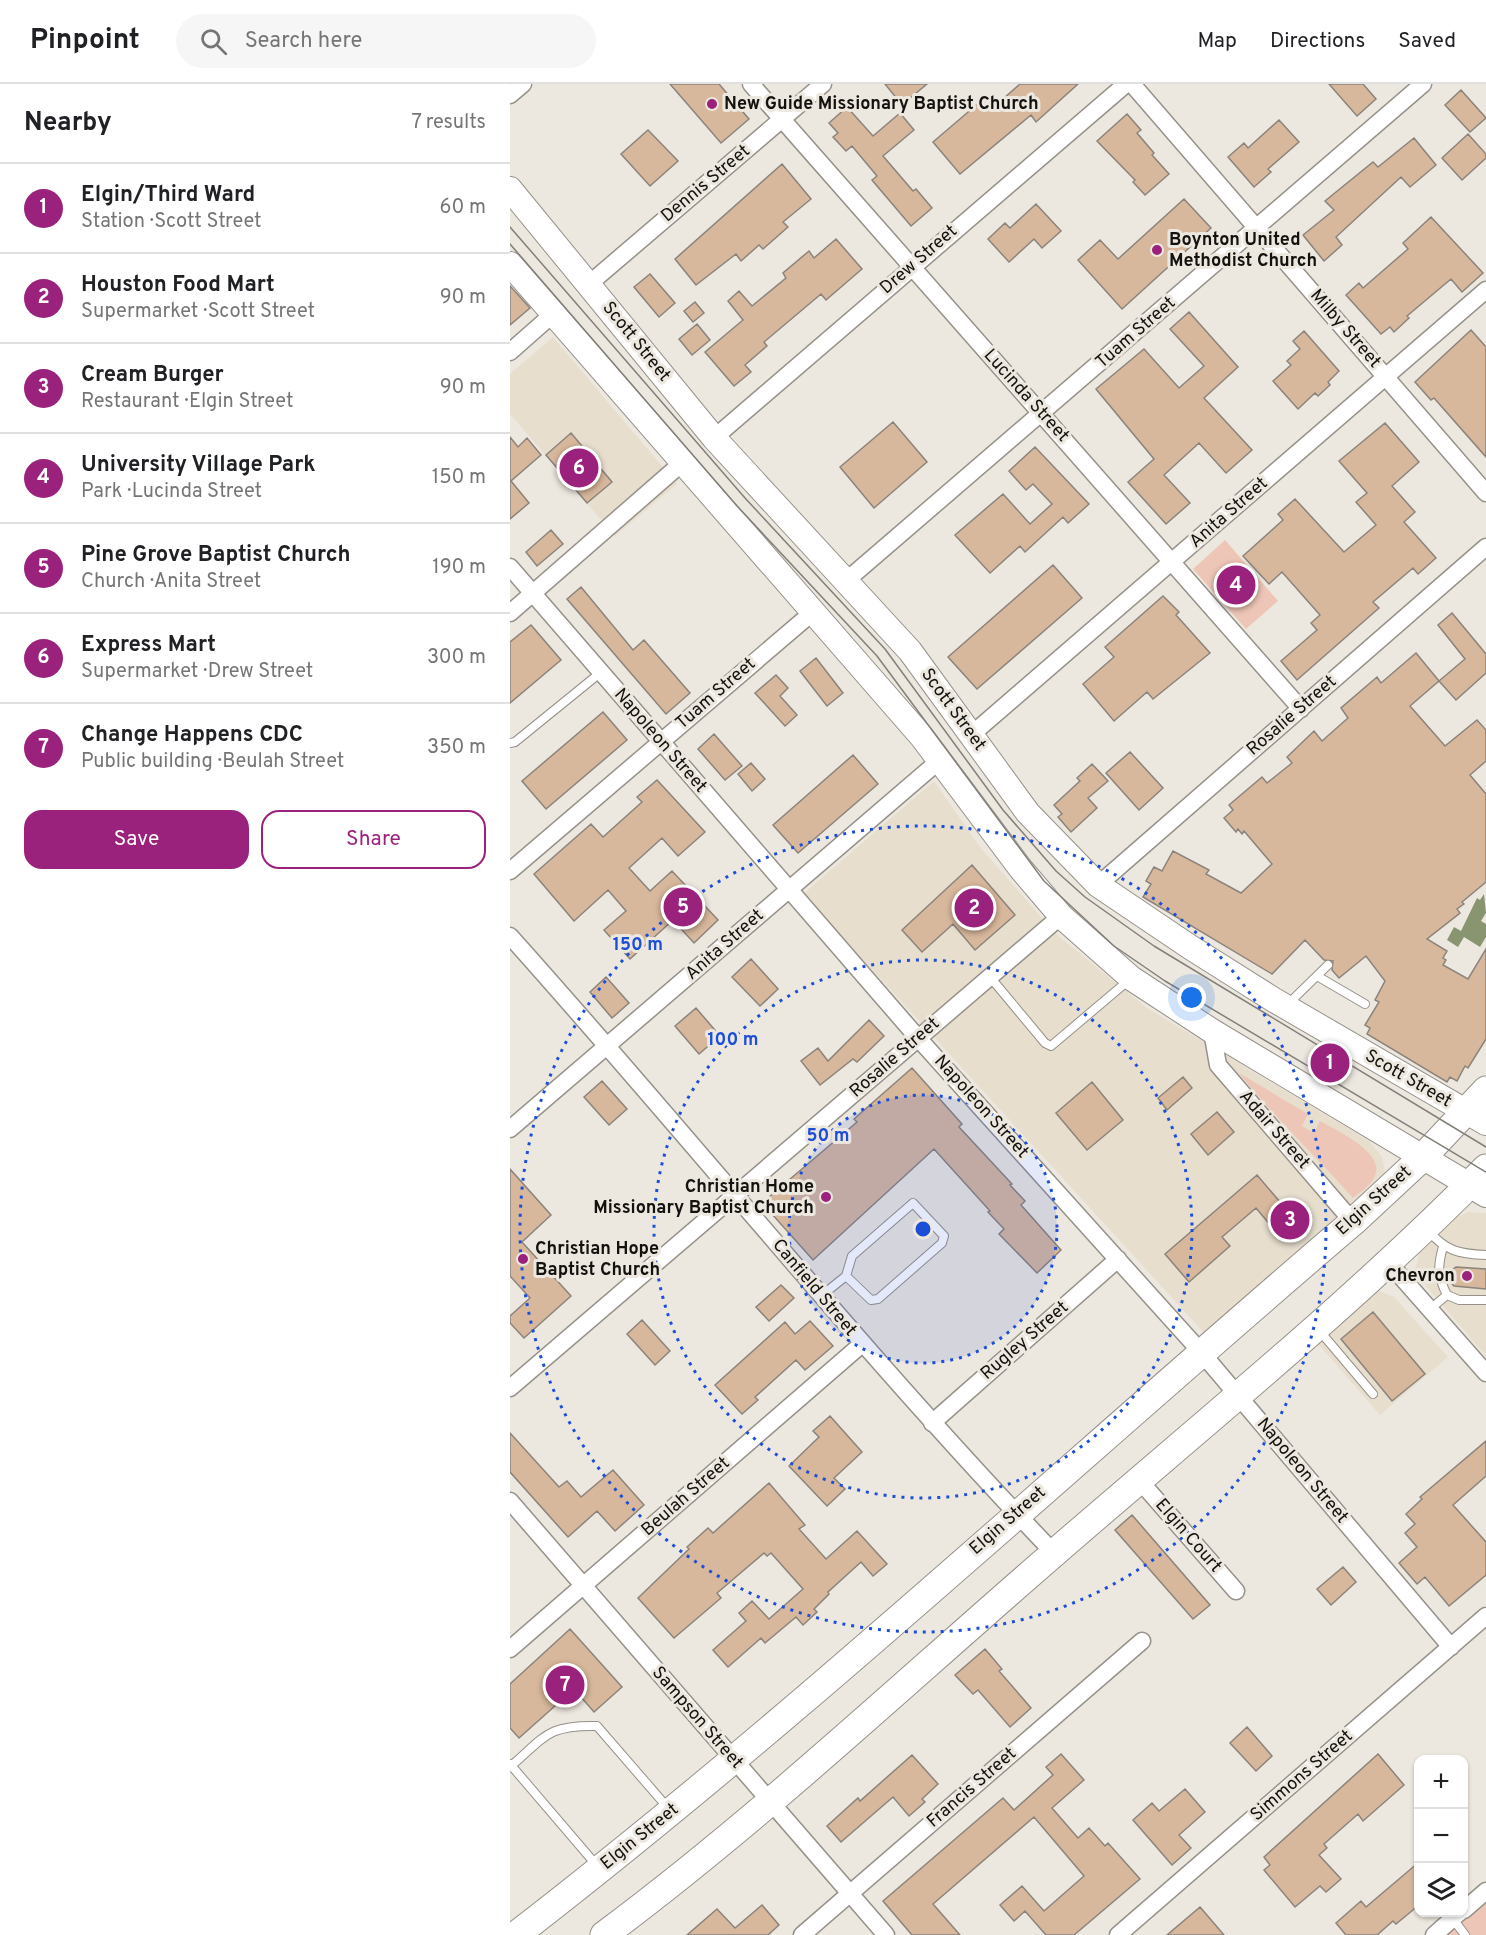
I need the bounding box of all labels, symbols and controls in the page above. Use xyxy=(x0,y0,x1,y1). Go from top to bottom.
search box xyxy=(176,14,596,68)
text: Pinpoint xyxy=(30,23,140,59)
icon: search xyxy=(197,25,230,58)
text: Search here xyxy=(245,28,362,55)
text: Map xyxy=(1197,28,1237,55)
text: Directions xyxy=(1270,28,1365,55)
text: Saved xyxy=(1398,28,1456,55)
place label: New Guide Missionary Baptist Church xyxy=(724,93,1039,116)
marker: New Guide Missionary Baptist Church xyxy=(705,97,719,111)
text: Nearby xyxy=(24,107,112,140)
text: 7 results xyxy=(411,110,486,136)
street label: Dennis Street xyxy=(657,140,755,228)
text: Elgin/Third Ward xyxy=(81,182,255,209)
text: 1 xyxy=(40,195,48,221)
text: 60 m xyxy=(440,195,486,221)
text: Station · Scott Street xyxy=(81,209,262,235)
street label: Drew Street xyxy=(876,220,962,300)
place label: Boynton United Methodist Church xyxy=(1169,229,1317,273)
marker: Boynton United Methodist Church xyxy=(1150,243,1164,257)
text: Houston Food Mart xyxy=(81,272,275,299)
text: 2 xyxy=(37,285,50,311)
text: 90 m xyxy=(440,285,486,311)
street label: Milby Street xyxy=(1304,285,1386,373)
street label: Tuam Street xyxy=(1091,292,1181,374)
street label: Scott Street xyxy=(597,297,675,387)
text: Supermarket · Scott Street xyxy=(81,299,315,325)
street label: Lucinda Street xyxy=(978,345,1074,447)
text: Cream Burger xyxy=(81,362,224,389)
text: 3 xyxy=(38,375,50,401)
text: 90 m xyxy=(440,375,486,401)
text: Restaurant · Elgin Street xyxy=(81,389,293,415)
pin: 6 xyxy=(560,446,598,490)
text: University Village Park xyxy=(81,452,316,479)
text: 4 xyxy=(37,465,50,491)
text: 150 m xyxy=(432,465,486,491)
street label: Anita Street xyxy=(1185,473,1273,553)
text: Park · Lucinda Street xyxy=(81,479,262,505)
text: Pine Grove Baptist Church xyxy=(81,542,351,569)
text: 5 xyxy=(37,555,50,581)
text: 190 m xyxy=(432,555,486,581)
pin: 4 xyxy=(1216,562,1256,608)
text: Church · Anita Street xyxy=(81,569,261,595)
text: Express Mart xyxy=(81,632,216,659)
text: 6 xyxy=(37,645,50,671)
text: 300 m xyxy=(427,645,486,671)
street label: Tuam Street xyxy=(671,653,761,735)
text: Supermarket · Drew Street xyxy=(81,659,313,685)
street label: Scott Street xyxy=(915,664,991,756)
street label: Rosalie Street xyxy=(1242,671,1342,761)
street label: Napoleon Street xyxy=(608,684,712,798)
text: Change Happens CDC xyxy=(81,722,303,749)
text: 7 xyxy=(38,735,49,761)
text: 350 m xyxy=(427,735,486,761)
text: Public building · Beulah Street xyxy=(81,749,344,775)
button: Save xyxy=(24,810,249,869)
button: Share xyxy=(261,810,486,869)
pin: 5 xyxy=(664,884,702,930)
pin: 2 xyxy=(954,886,994,930)
street label: Anita Street xyxy=(681,905,769,985)
text: 150 m xyxy=(613,934,663,957)
your location xyxy=(1177,983,1206,1012)
street label: Rosalie Street xyxy=(845,1013,945,1103)
text: 100 m xyxy=(707,1029,759,1052)
pin: 1 xyxy=(1310,1040,1350,1086)
street label: Scott Street xyxy=(1360,1045,1456,1113)
street label: Napoleon Street xyxy=(929,1051,1033,1163)
street label: Adair Street xyxy=(1234,1086,1314,1174)
text: 50 m xyxy=(806,1125,850,1148)
street label: Elgin Street xyxy=(1331,1161,1417,1241)
place label: Christian Home Missionary Baptist Church xyxy=(593,1176,814,1220)
marker: Christian Home Missionary Baptist Church xyxy=(819,1190,833,1204)
pin: 3 xyxy=(1270,1198,1310,1242)
centre of rings xyxy=(913,1219,933,1239)
street label: Canfield Street xyxy=(767,1235,861,1341)
place label: Christian Hope Baptist Church xyxy=(535,1238,660,1282)
marker: Christian Hope Baptist Church xyxy=(516,1252,530,1266)
place label: Chevron xyxy=(1385,1265,1455,1288)
marker: Chevron xyxy=(1460,1269,1474,1283)
street label: Rugley Street xyxy=(976,1296,1074,1386)
street label: Napoleon Street xyxy=(1251,1413,1353,1529)
street label: Beulah Street xyxy=(637,1452,735,1542)
street label: Elgin Street xyxy=(965,1481,1051,1561)
street label: Elgin Court xyxy=(1150,1494,1226,1578)
pin: 7 xyxy=(546,1662,584,1708)
street label: Sampson Street xyxy=(646,1662,748,1774)
street label: Simmons Street xyxy=(1246,1725,1358,1827)
street label: Francis Street xyxy=(922,1743,1022,1833)
map controls xyxy=(1414,1755,1468,1917)
button: + xyxy=(1414,1755,1468,1809)
street label: Elgin Street xyxy=(596,1798,684,1876)
button: − xyxy=(1414,1809,1468,1863)
button: layers xyxy=(1414,1863,1468,1917)

